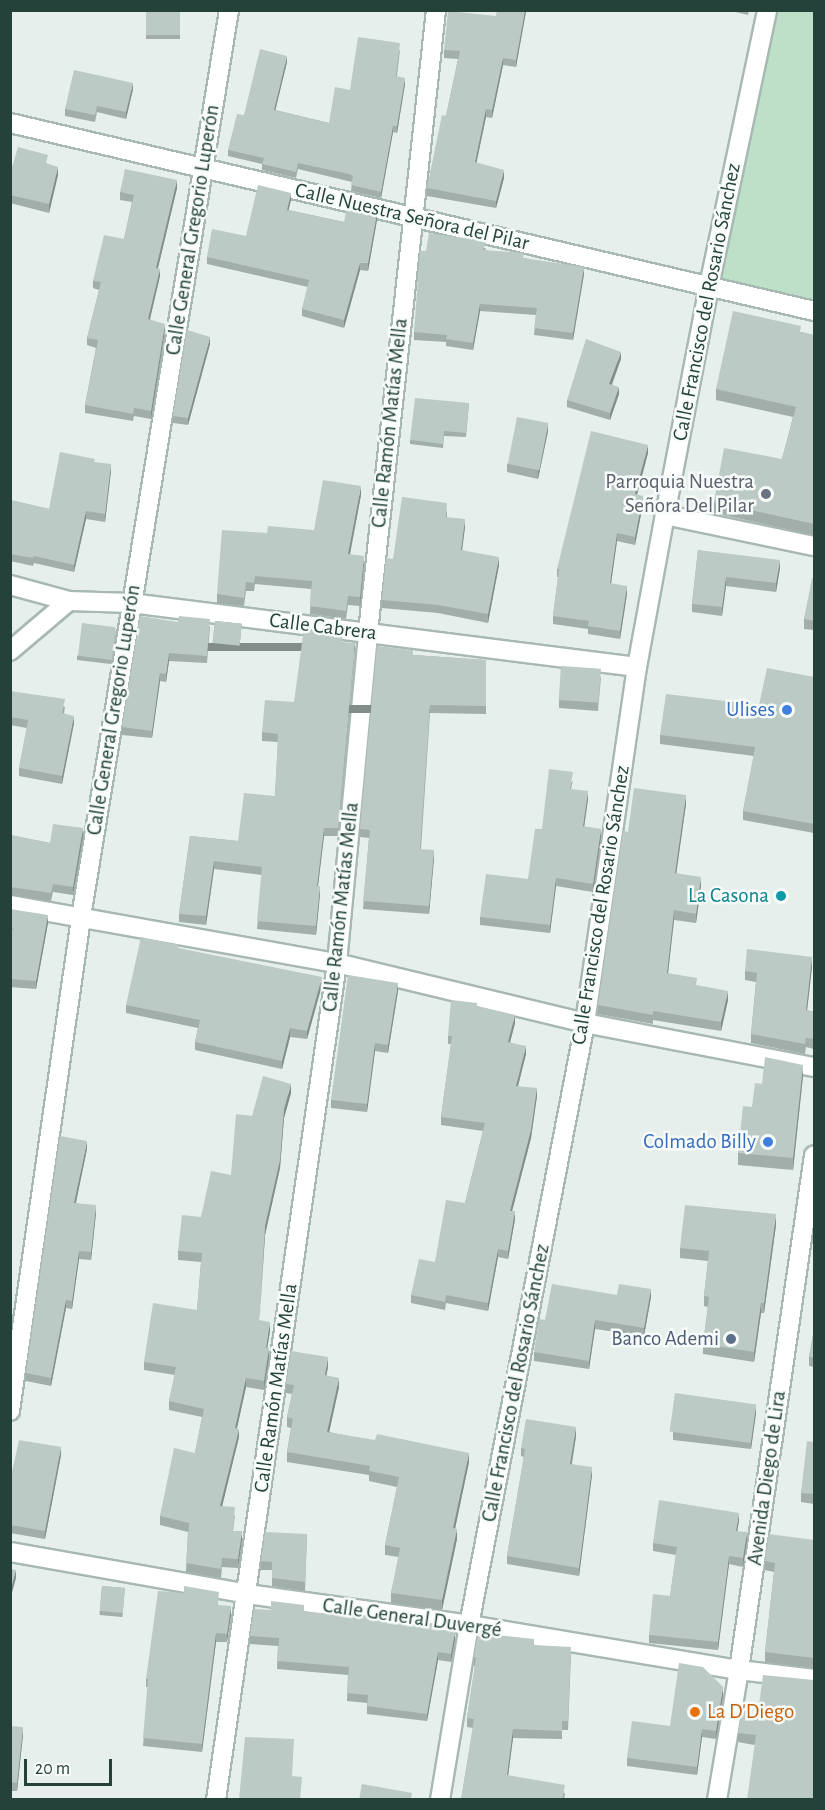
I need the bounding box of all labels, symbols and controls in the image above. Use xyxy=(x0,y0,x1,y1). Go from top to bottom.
street label: Calle General Gregorio Luperón xyxy=(161,103,225,357)
street label: Calle Francisco del Rosario Sánchez xyxy=(668,161,746,443)
street label: Calle Nuestra Señora del Pilar xyxy=(293,178,531,256)
street label: Calle Ramón Matías Mella xyxy=(366,317,414,529)
place label: Parroquia Nuestra Señora Del Pilar xyxy=(605,469,754,519)
marker: Parroquia Nuestra Señora Del Pilar xyxy=(759,487,773,501)
street label: Calle General Gregorio Luperón xyxy=(82,583,146,837)
street label: Calle Cabrera xyxy=(268,608,378,646)
place label: Ulises xyxy=(726,697,775,723)
marker: Ulises xyxy=(780,703,794,717)
street label: Calle Francisco del Rosario Sánchez xyxy=(566,763,636,1047)
street label: Calle Ramón Matías Mella xyxy=(317,801,365,1013)
place label: La Casona xyxy=(688,883,769,909)
marker: La Casona xyxy=(774,889,788,903)
place label: Colmado Billy xyxy=(643,1129,756,1155)
marker: Colmado Billy xyxy=(761,1135,775,1149)
street label: Calle Francisco del Rosario Sánchez xyxy=(477,1242,555,1524)
street label: Calle Ramón Matías Mella xyxy=(249,1282,303,1494)
place label: Banco Ademi xyxy=(611,1326,719,1352)
marker: Banco Ademi xyxy=(724,1332,738,1346)
street label: Avenida Diego de Lira xyxy=(742,1389,792,1567)
street label: Calle General Duvergé xyxy=(321,1593,503,1643)
place label: La D'Diego xyxy=(707,1699,794,1725)
marker: La D'Diego xyxy=(688,1705,702,1719)
scale bar xyxy=(27,1747,116,1785)
text: 20 m xyxy=(35,1760,70,1778)

